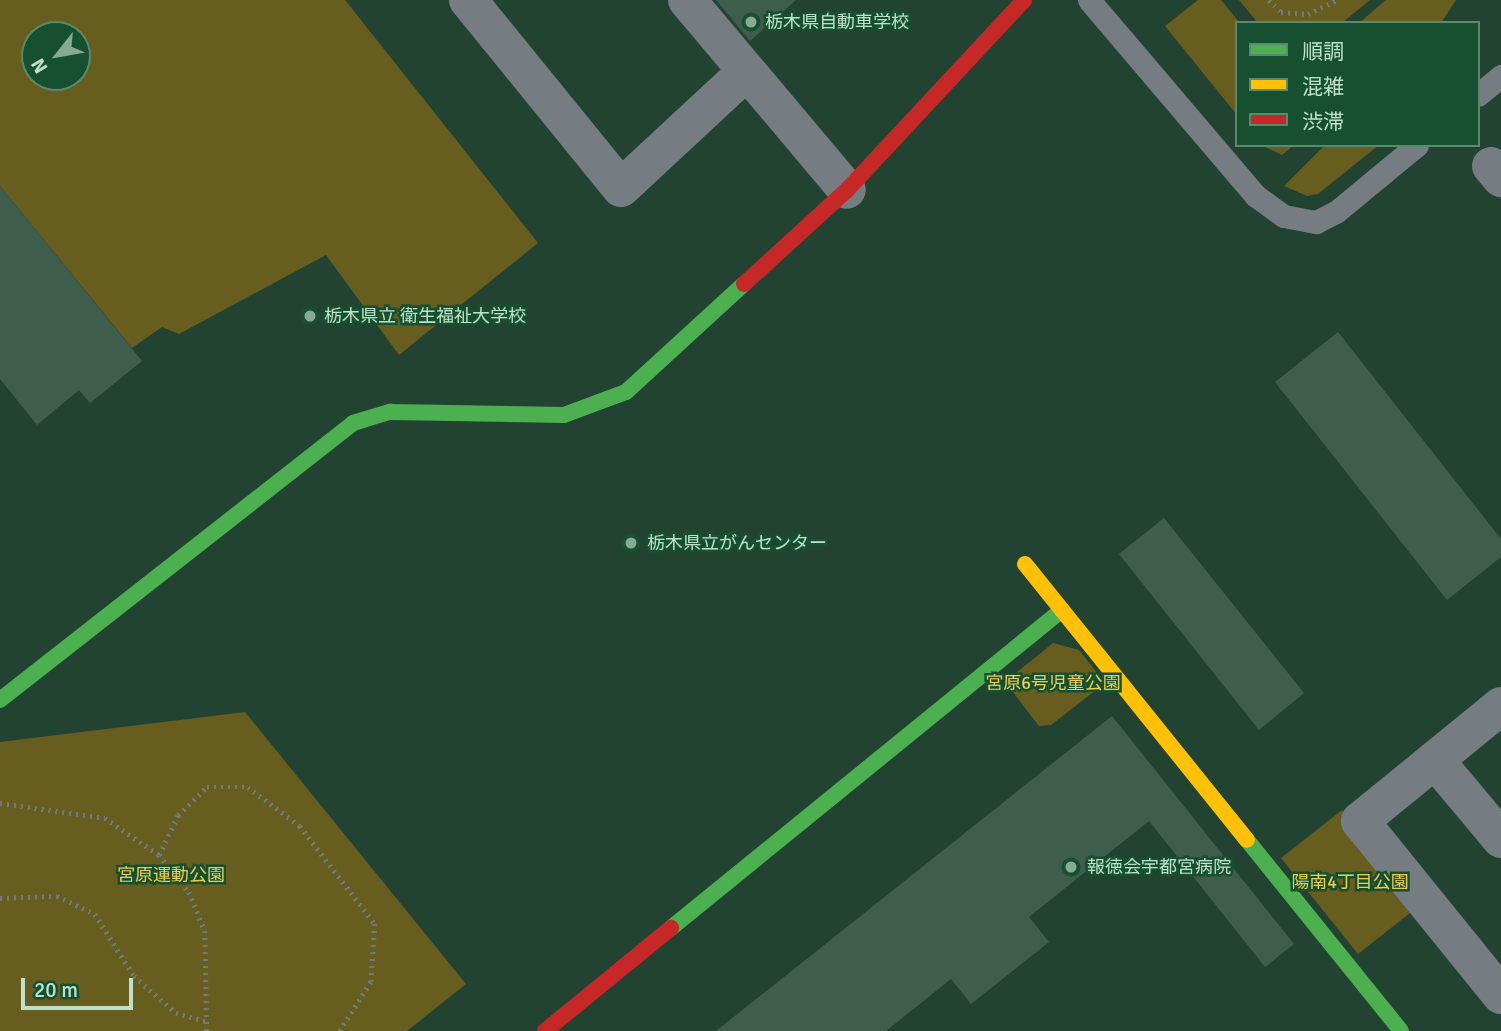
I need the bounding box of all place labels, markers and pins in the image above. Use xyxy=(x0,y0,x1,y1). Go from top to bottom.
place label: 栃木県自動車学校 xyxy=(765,11,909,33)
marker: 栃木県自動車学校 xyxy=(743,14,759,30)
place label: 栃木県立 衛生福祉大学校 xyxy=(324,305,526,327)
marker: 栃木県立 衛生福祉大学校 xyxy=(302,308,318,324)
place label: 栃木県立がんセンター xyxy=(647,532,827,554)
marker: 栃木県立がんセンター xyxy=(621,533,641,553)
place label: 報徳会宇都宮病院 xyxy=(1087,856,1231,878)
marker: 報徳会宇都宮病院 xyxy=(1061,857,1081,877)

